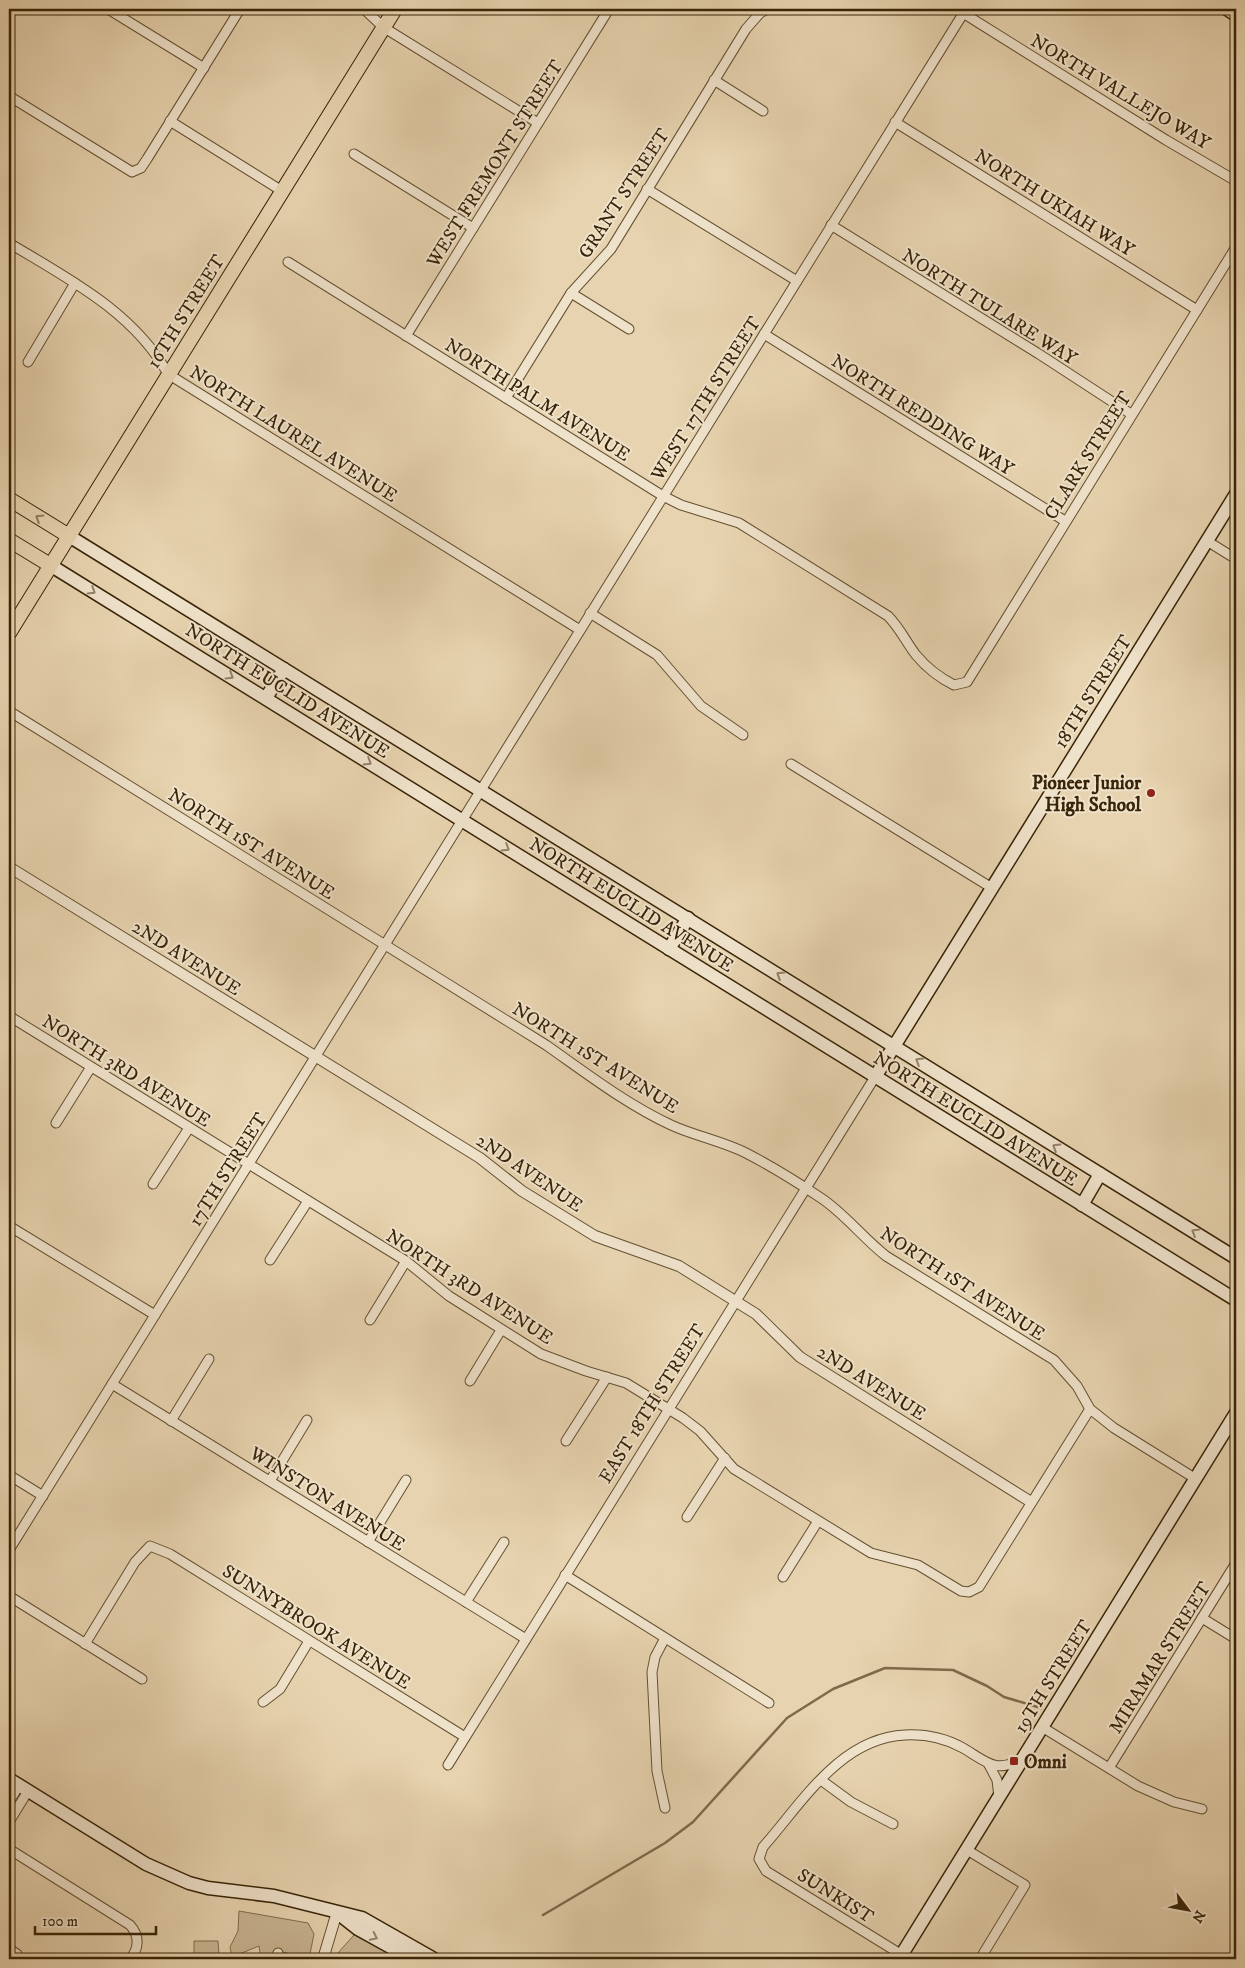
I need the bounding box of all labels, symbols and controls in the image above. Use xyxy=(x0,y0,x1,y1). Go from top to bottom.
street label: NORTH VALLEJO WAY xyxy=(1026,30,1215,156)
street label: WEST FREMONT STREET xyxy=(421,56,569,272)
street label: GRANT STREET xyxy=(574,124,675,263)
street label: NORTH UKIAH WAY xyxy=(970,145,1139,262)
street label: NORTH TULARE WAY xyxy=(898,244,1082,371)
street label: 16TH STREET xyxy=(142,250,231,373)
street label: WEST 17TH STREET xyxy=(646,312,766,486)
street label: NORTH PALM AVENUE xyxy=(440,334,634,467)
street label: NORTH REDDING WAY xyxy=(827,350,1019,481)
street label: NORTH LAUREL AVENUE xyxy=(185,361,401,508)
street label: CLARK STREET xyxy=(1040,387,1137,524)
one-way arrow xyxy=(35,514,44,524)
one-way arrow xyxy=(86,584,95,594)
street label: NORTH EUCLID AVENUE xyxy=(181,619,394,764)
street label: 18TH STREET xyxy=(1049,630,1138,753)
one-way arrow xyxy=(224,670,233,679)
one-way arrow xyxy=(362,756,371,765)
place label: Pioneer Junior High School xyxy=(1032,772,1142,817)
street label: NORTH 1ST AVENUE xyxy=(164,784,339,905)
marker: Pioneer Junior High School xyxy=(1145,787,1157,799)
street label: NORTH EUCLID AVENUE xyxy=(525,833,738,978)
one-way arrow xyxy=(500,841,509,851)
street label: 2ND AVENUE xyxy=(128,916,245,1001)
one-way arrow xyxy=(777,972,786,981)
street label: NORTH 1ST AVENUE xyxy=(508,998,683,1119)
street label: NORTH 3RD AVENUE xyxy=(38,1010,215,1133)
street label: NORTH EUCLID AVENUE xyxy=(869,1047,1082,1192)
one-way arrow xyxy=(915,1057,924,1067)
street label: 17TH STREET xyxy=(184,1108,273,1231)
street label: 2ND AVENUE xyxy=(471,1129,587,1217)
one-way arrow xyxy=(1053,1143,1062,1153)
street label: NORTH 1ST AVENUE xyxy=(875,1222,1049,1346)
street label: NORTH 3RD AVENUE xyxy=(381,1225,557,1350)
one-way arrow xyxy=(1191,1229,1200,1238)
street label: EAST 18TH STREET xyxy=(594,1320,711,1488)
street label: 2ND AVENUE xyxy=(813,1341,930,1426)
street label: WINSTON AVENUE xyxy=(244,1442,409,1556)
street label: SUNNYBROOK AVENUE xyxy=(218,1560,415,1695)
street label: MIRAMAR STREET xyxy=(1104,1577,1217,1738)
street label: 19TH STREET xyxy=(1009,1615,1098,1738)
place label: Omni xyxy=(1024,1751,1067,1774)
marker: Omni xyxy=(1008,1755,1020,1767)
street label: SUNKIST xyxy=(793,1864,878,1929)
north arrow xyxy=(1162,1886,1212,1936)
scale bar xyxy=(35,1903,156,1935)
text: N xyxy=(1187,1907,1209,1926)
text: 100 m xyxy=(42,1912,78,1931)
one-way arrow xyxy=(369,1931,378,1941)

